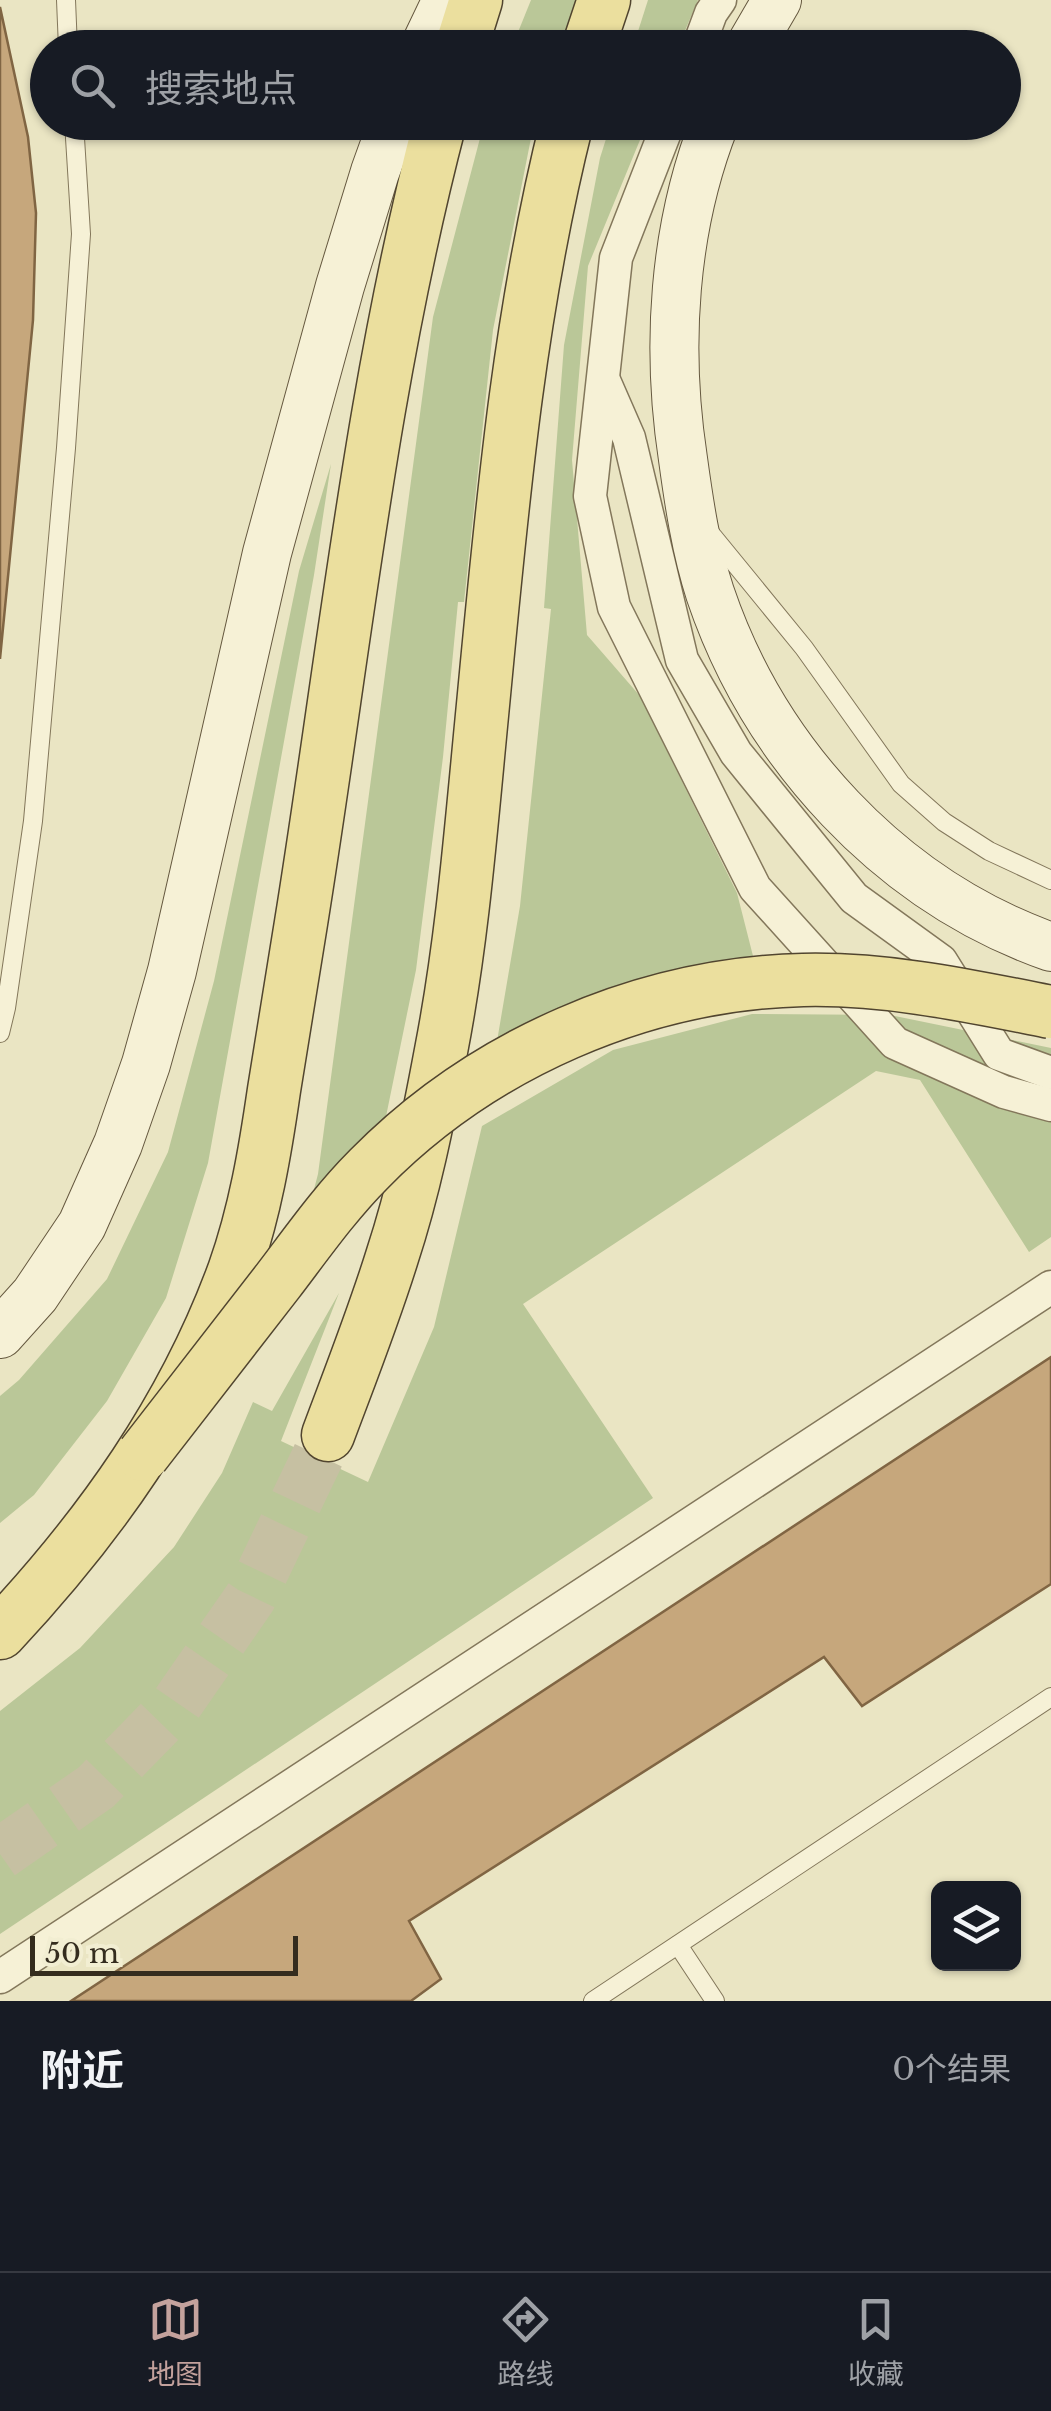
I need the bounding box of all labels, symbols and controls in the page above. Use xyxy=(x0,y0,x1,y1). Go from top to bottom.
search box xyxy=(30,30,1021,140)
icon: search xyxy=(65,58,120,113)
text: 搜索地点 xyxy=(145,65,297,112)
map controls xyxy=(931,1881,1021,1971)
button: layers xyxy=(931,1881,1021,1971)
scale bar xyxy=(30,1931,298,1976)
text: 50 m xyxy=(45,1936,119,1971)
text: 附近 xyxy=(40,2044,124,2096)
text: 0个结果 xyxy=(892,2049,1011,2089)
tab: 地图 xyxy=(147,2292,203,2392)
tab: 路线 xyxy=(497,2292,554,2392)
tab: 收藏 xyxy=(848,2292,904,2392)

